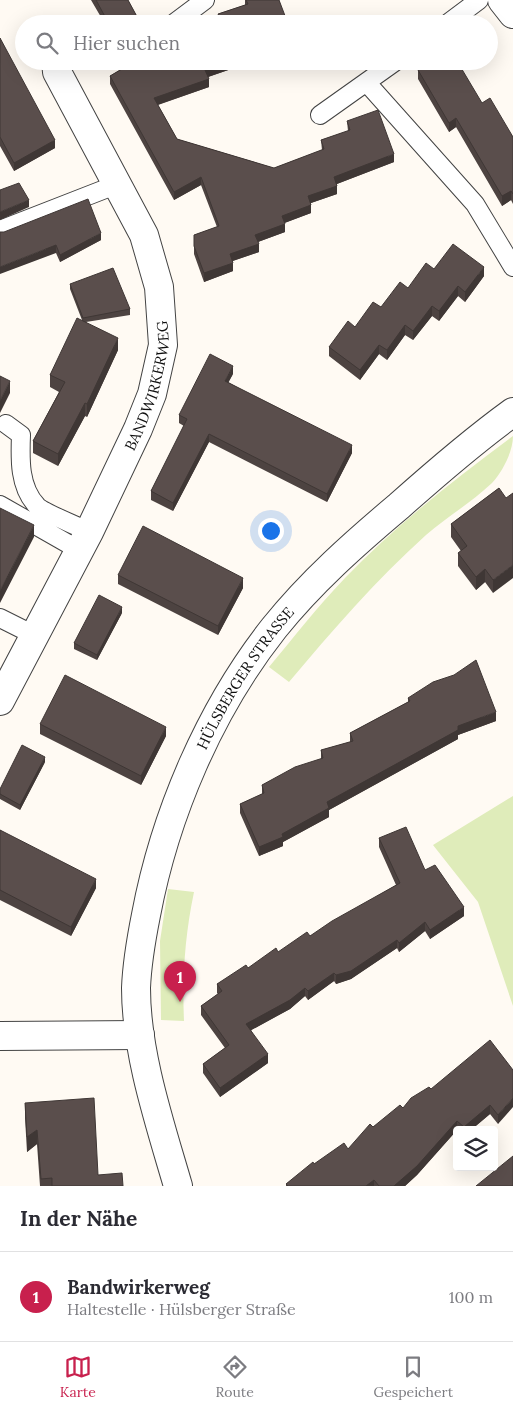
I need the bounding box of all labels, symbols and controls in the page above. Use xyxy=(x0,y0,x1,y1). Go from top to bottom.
search box xyxy=(15,15,498,70)
icon: search xyxy=(33,29,61,57)
text: Hier suchen xyxy=(73,31,180,55)
street label: BANDWIRKERWEG xyxy=(120,319,173,453)
your location xyxy=(258,518,284,544)
street label: HÜLSBERGER STRASSE xyxy=(192,602,297,752)
pin: 1 xyxy=(164,961,196,1002)
map controls xyxy=(453,1126,498,1171)
button: layers xyxy=(453,1126,498,1171)
text: In der Nähe xyxy=(20,1205,137,1232)
text: Bandwirkerweg xyxy=(67,1275,210,1299)
text: 1 xyxy=(33,1287,39,1307)
text: 100 m xyxy=(449,1287,493,1307)
text: Haltestelle · Hülsberger Straße xyxy=(67,1299,296,1319)
tab: Karte xyxy=(60,1353,96,1401)
tab: Route xyxy=(216,1353,254,1401)
tab: Gespeichert xyxy=(374,1353,453,1401)

